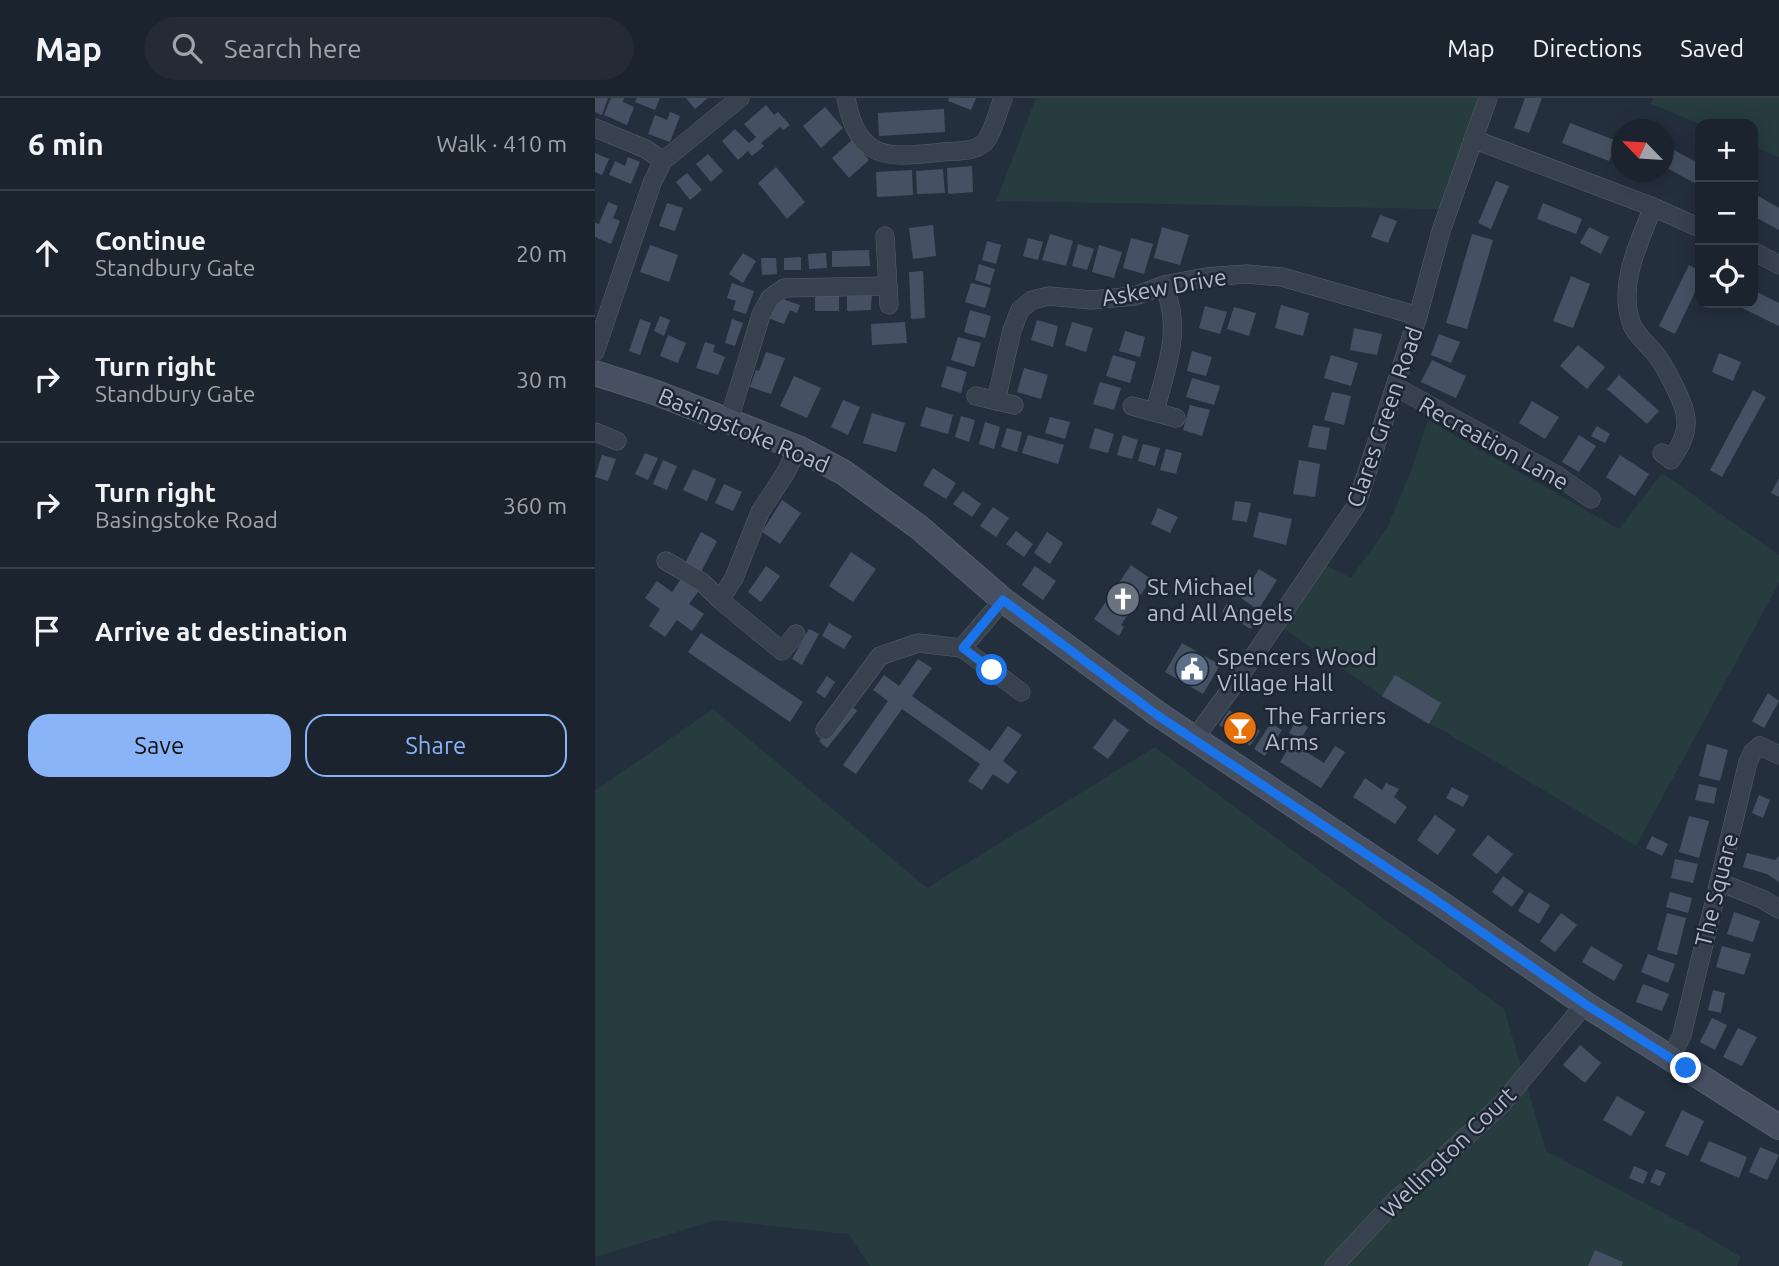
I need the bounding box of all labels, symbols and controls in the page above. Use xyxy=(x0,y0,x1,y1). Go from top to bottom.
search box xyxy=(144,17,634,80)
icon: search xyxy=(168,29,206,67)
text: Map xyxy=(35,30,102,67)
text: Search here xyxy=(224,34,362,63)
text: Map xyxy=(1447,35,1494,62)
text: Directions xyxy=(1532,35,1642,62)
text: Saved xyxy=(1680,35,1744,62)
north arrow xyxy=(1611,119,1674,182)
map controls xyxy=(1695,119,1758,308)
button: + xyxy=(1695,119,1758,182)
text: 6 min xyxy=(28,127,104,161)
text: Walk · 410 m xyxy=(436,131,567,156)
button: − xyxy=(1695,182,1758,245)
text: Continue xyxy=(95,226,206,255)
icon: ahead xyxy=(28,234,66,272)
text: 20 m xyxy=(516,241,567,266)
button: locate xyxy=(1695,245,1758,308)
text: Standbury Gate xyxy=(95,255,255,280)
street label: Askew Drive xyxy=(1099,264,1229,310)
street label: Clares Green Road xyxy=(1341,323,1427,511)
text: Turn right xyxy=(95,352,216,381)
icon: right xyxy=(28,360,66,398)
text: 30 m xyxy=(516,367,567,392)
text: Standbury Gate xyxy=(95,381,255,406)
street label: Basingstoke Road xyxy=(655,383,833,477)
street label: Recreation Lane xyxy=(1415,392,1573,494)
text: Turn right xyxy=(95,478,216,507)
icon: right xyxy=(28,486,66,524)
text: 360 m xyxy=(503,493,567,518)
text: Basingstoke Road xyxy=(95,507,278,532)
place label: St Michael and All Angels xyxy=(1147,574,1293,625)
church icon: St Michael and All Angels xyxy=(1104,580,1142,618)
icon: arrive xyxy=(28,612,66,650)
text: Arrive at destination xyxy=(95,617,348,646)
place label: Spencers Wood Village Hall xyxy=(1217,644,1377,695)
public building icon: Spencers Wood Village Hall xyxy=(1173,650,1211,688)
route start xyxy=(976,654,1007,685)
place label: The Farriers Arms xyxy=(1265,703,1386,754)
bar icon: The Farriers Arms xyxy=(1221,709,1259,747)
button: Save xyxy=(28,714,291,777)
button: Share xyxy=(305,714,567,777)
street label: The Square xyxy=(1690,831,1742,949)
route end xyxy=(1670,1052,1701,1083)
street label: Wellington Court xyxy=(1376,1082,1520,1222)

